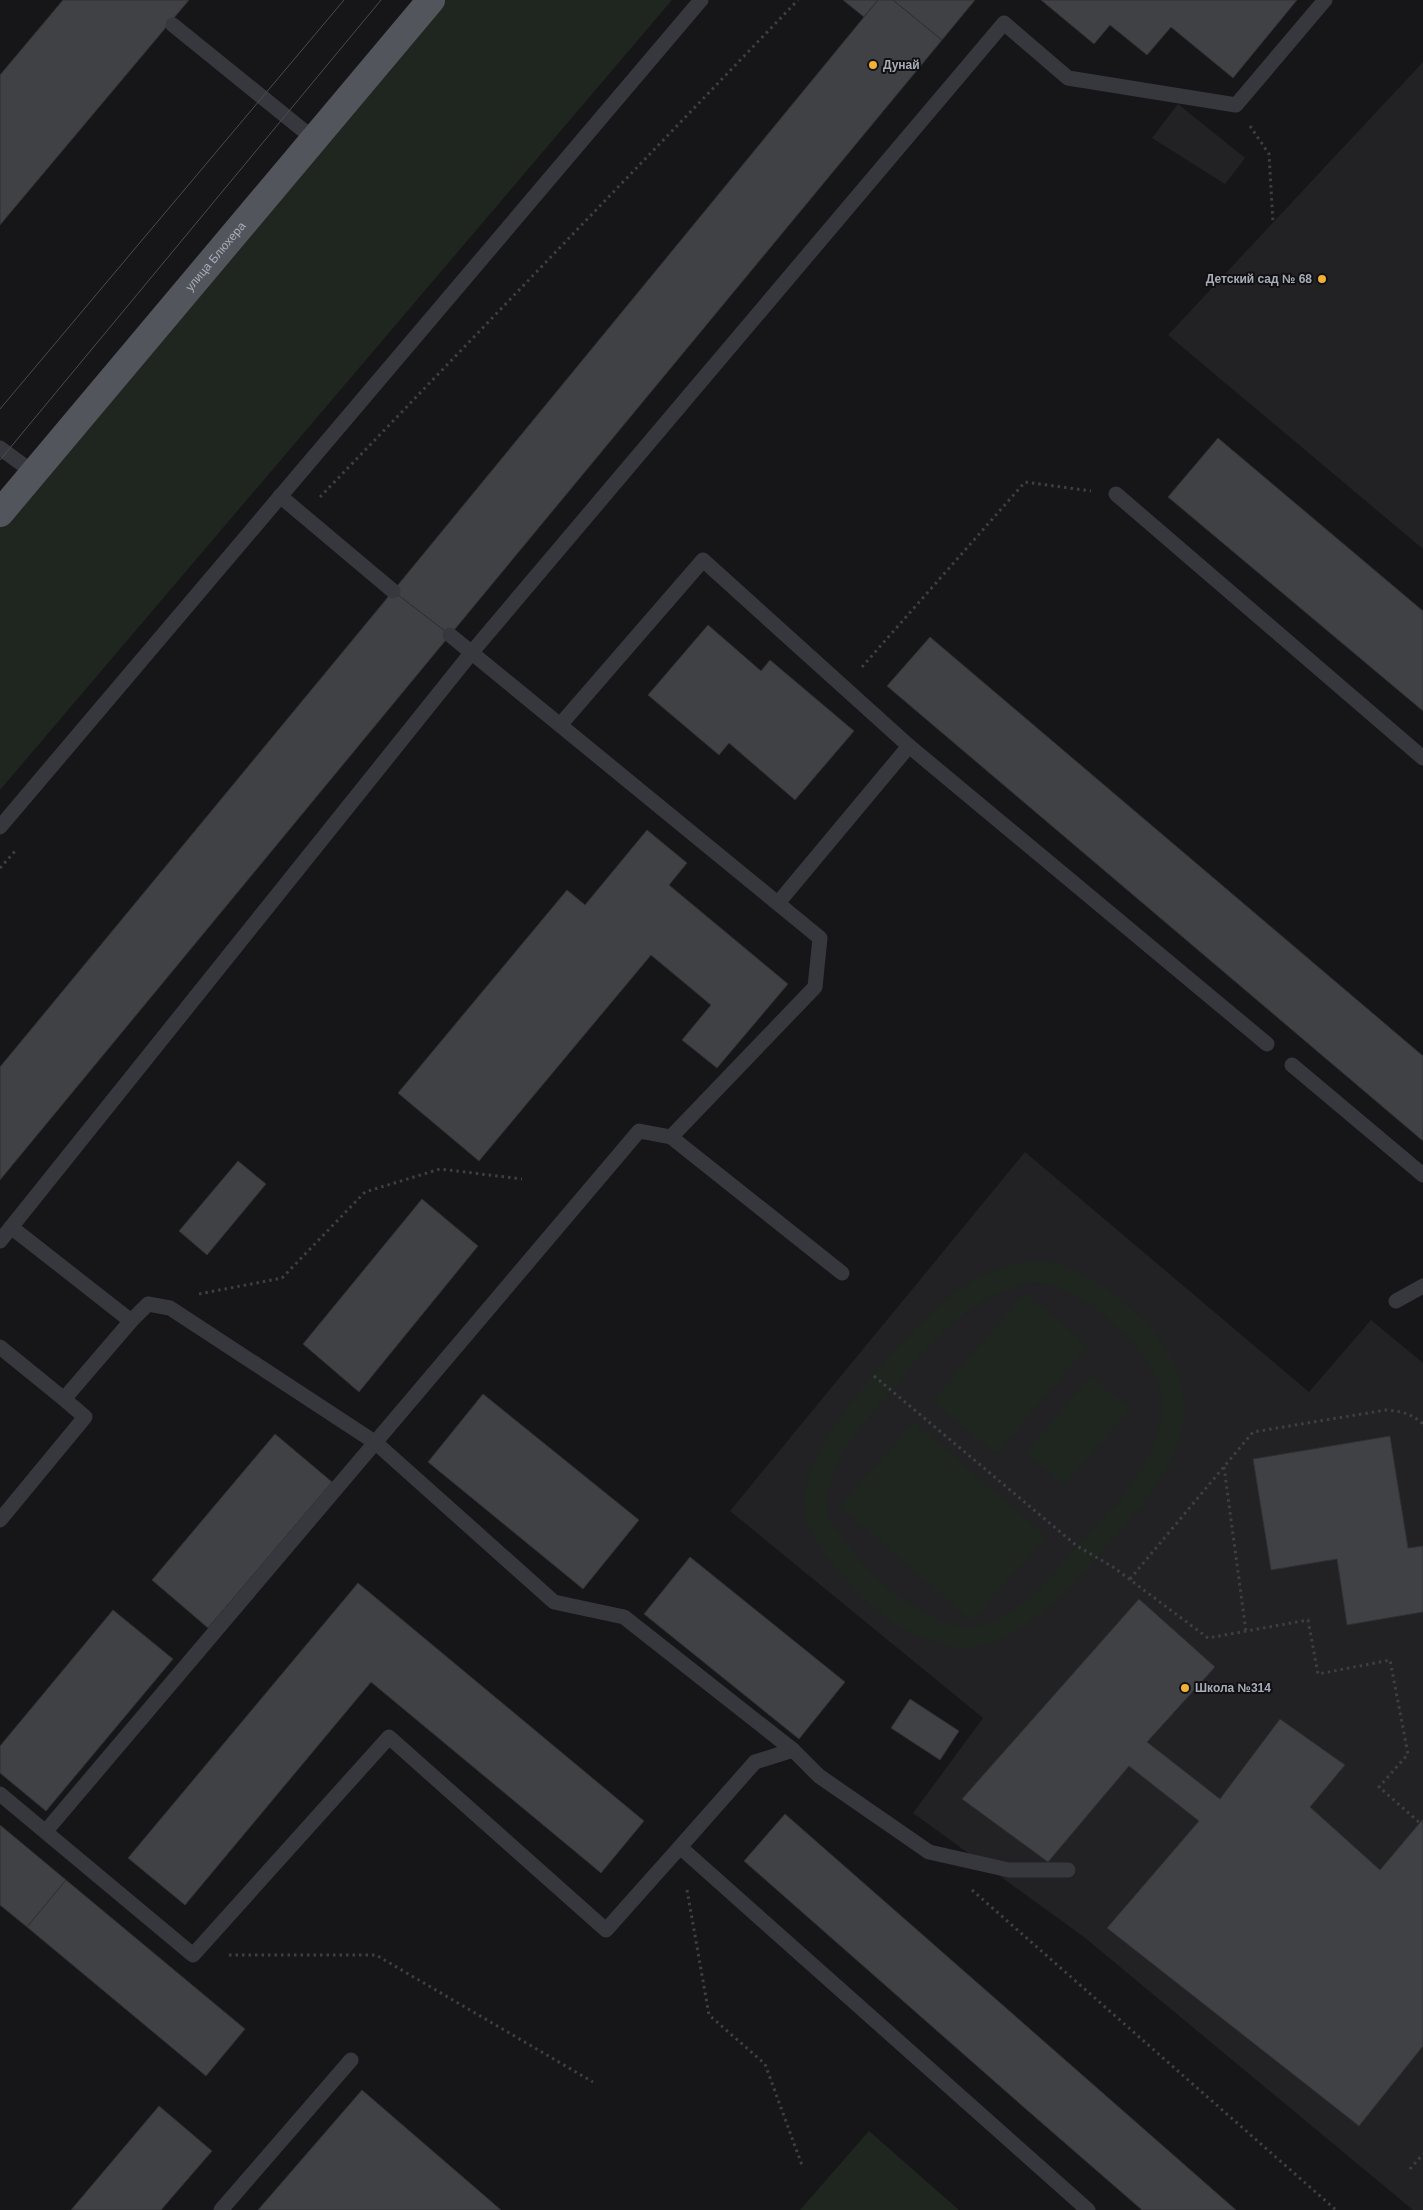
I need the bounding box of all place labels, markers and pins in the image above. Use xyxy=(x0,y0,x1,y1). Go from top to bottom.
place label: Дунай xyxy=(883,58,920,72)
marker: Дунай xyxy=(867,59,879,71)
place label: Детский сад № 68 xyxy=(1206,272,1312,286)
marker: Детский сад № 68 xyxy=(1316,273,1328,285)
place label: Школа №314 xyxy=(1195,1681,1271,1695)
marker: Школа №314 xyxy=(1179,1682,1191,1694)

